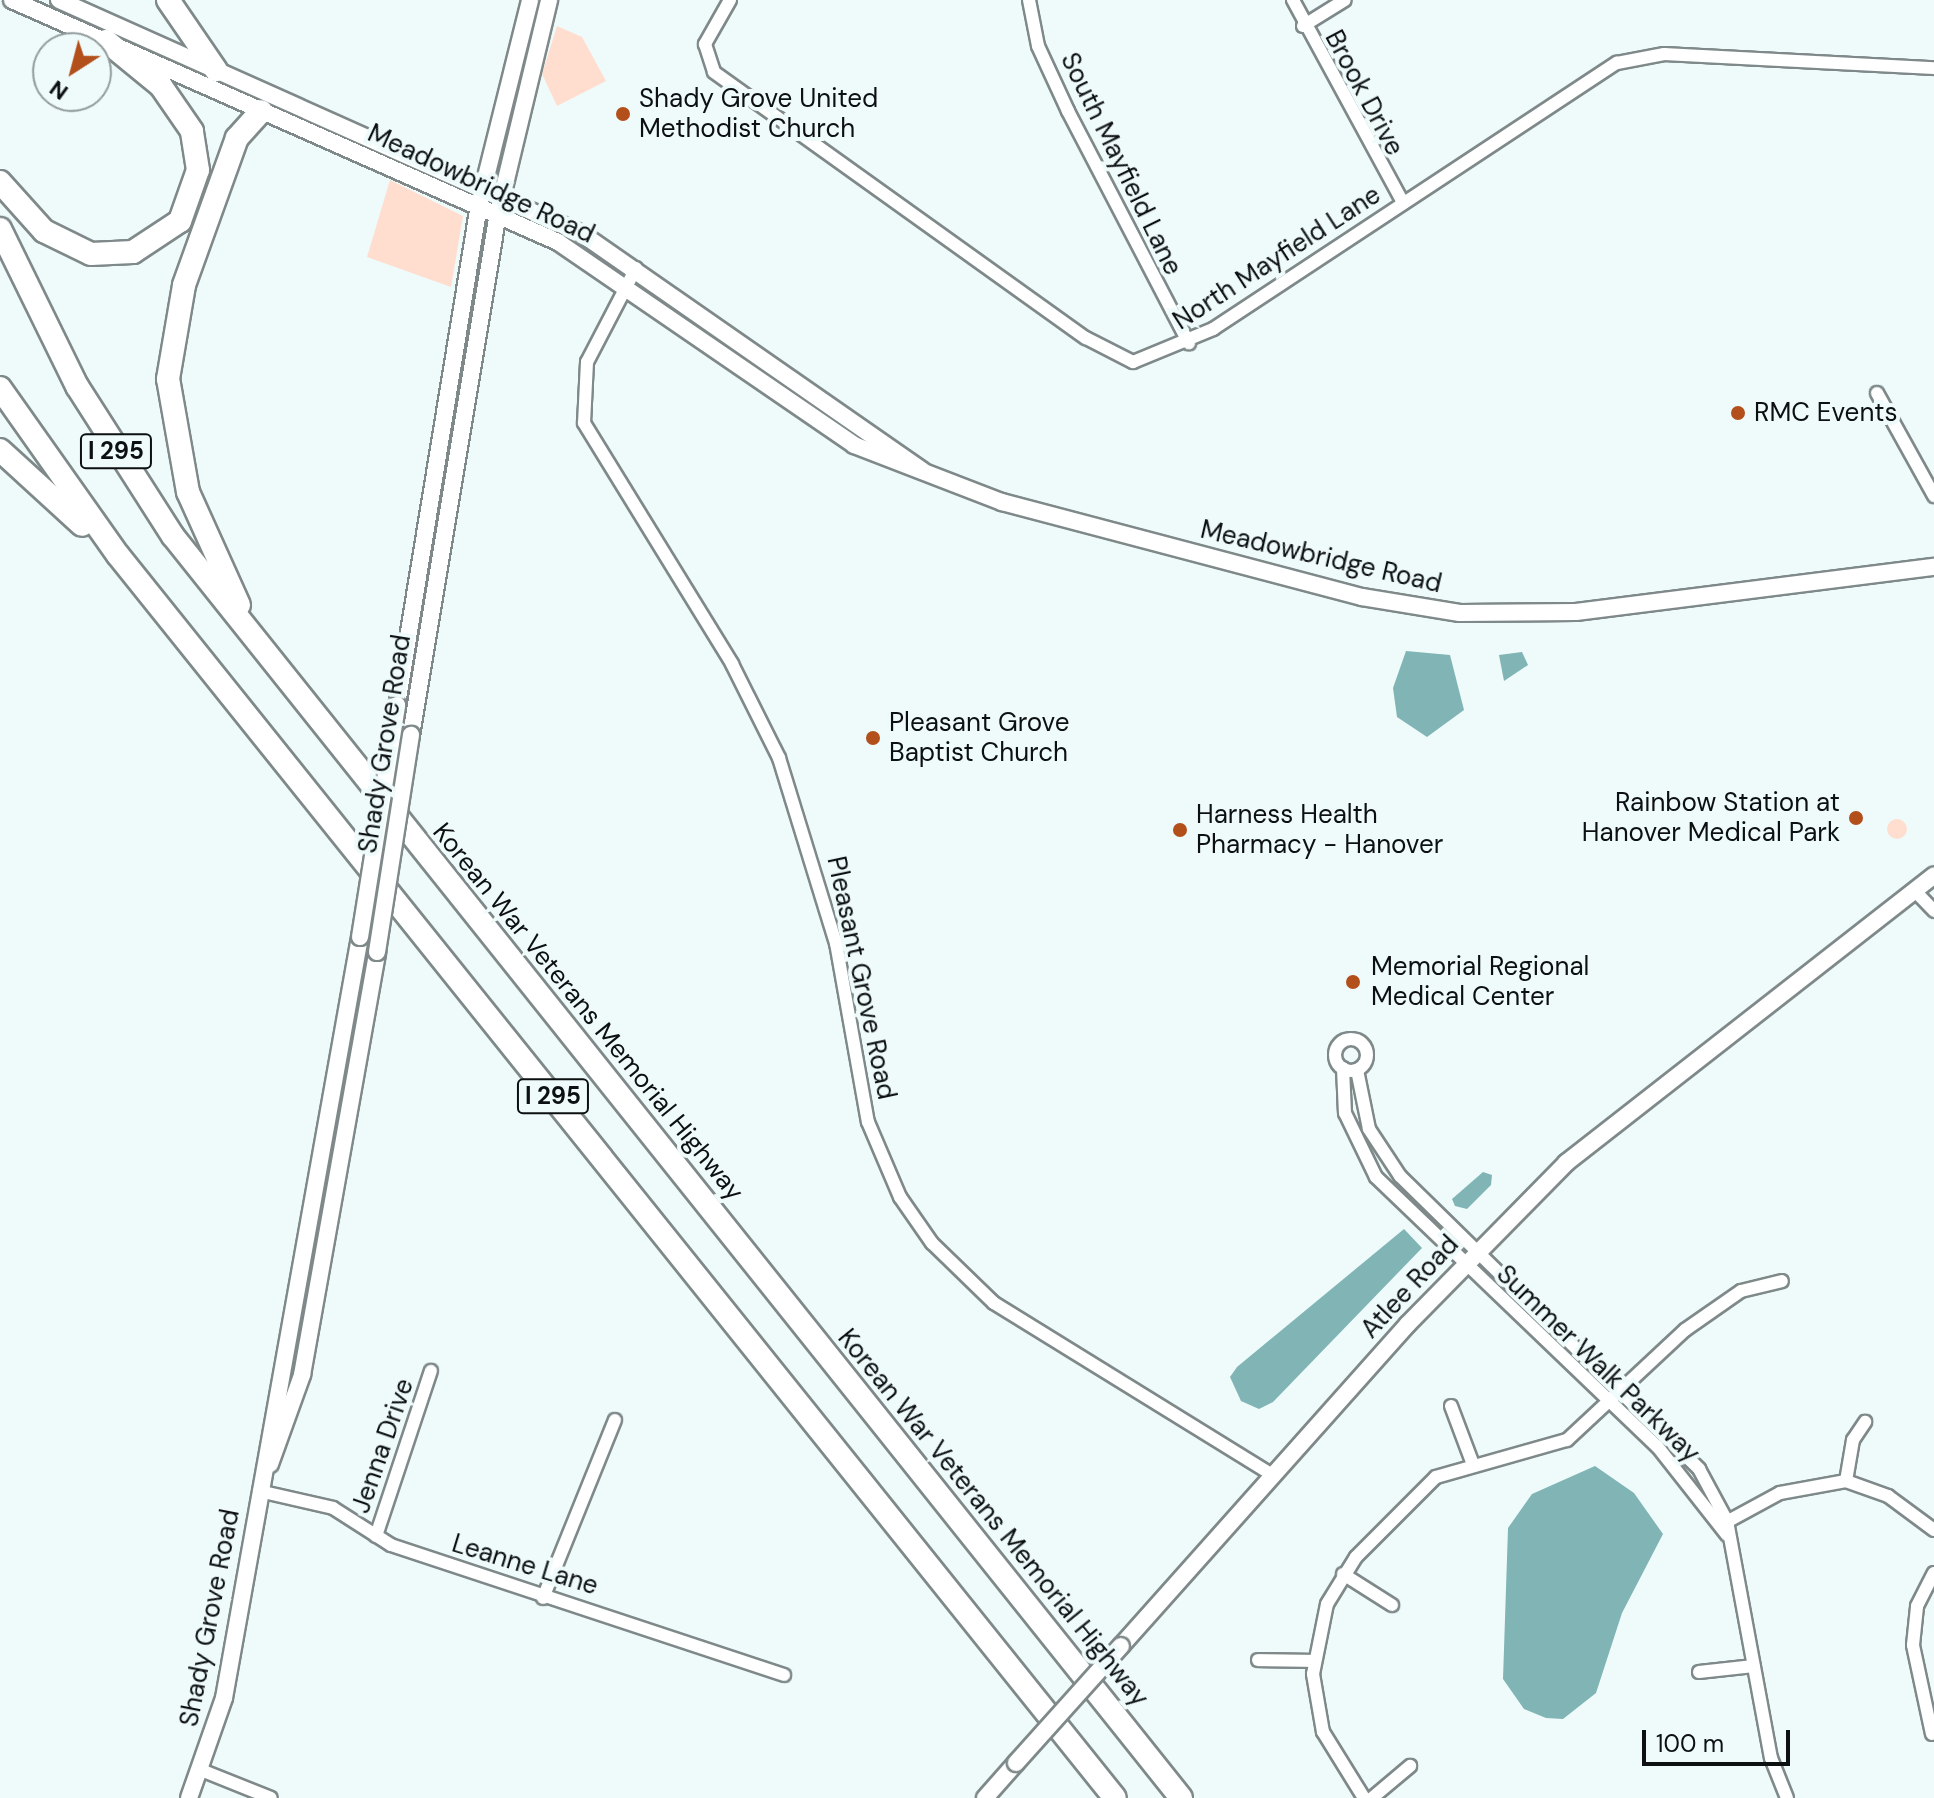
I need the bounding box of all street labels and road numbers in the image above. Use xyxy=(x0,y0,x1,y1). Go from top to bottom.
street label: Brook Drive xyxy=(1318,25,1410,161)
street label: South Mayfield Lane xyxy=(1054,48,1188,280)
street label: Meadowbridge Road xyxy=(363,118,599,250)
street label: North Mayfield Lane xyxy=(1167,179,1387,337)
road number: I 295 xyxy=(78,431,154,471)
street label: Meadowbridge Road xyxy=(1197,514,1445,600)
street label: Shady Grove Road xyxy=(352,633,418,855)
street label: Korean War Veterans Memorial Highway xyxy=(426,817,750,1207)
street label: Pleasant Grove Road xyxy=(820,854,902,1102)
road number: I 295 xyxy=(515,1076,591,1116)
street label: Atlee Road xyxy=(1355,1229,1465,1345)
street label: Summer Walk Parkway xyxy=(1490,1259,1706,1469)
street label: Korean War Veterans Memorial Highway xyxy=(831,1323,1155,1713)
street label: Jenna Drive xyxy=(345,1375,421,1517)
street label: Shady Grove Road xyxy=(174,1507,246,1729)
street label: Leanne Lane xyxy=(448,1528,602,1602)

